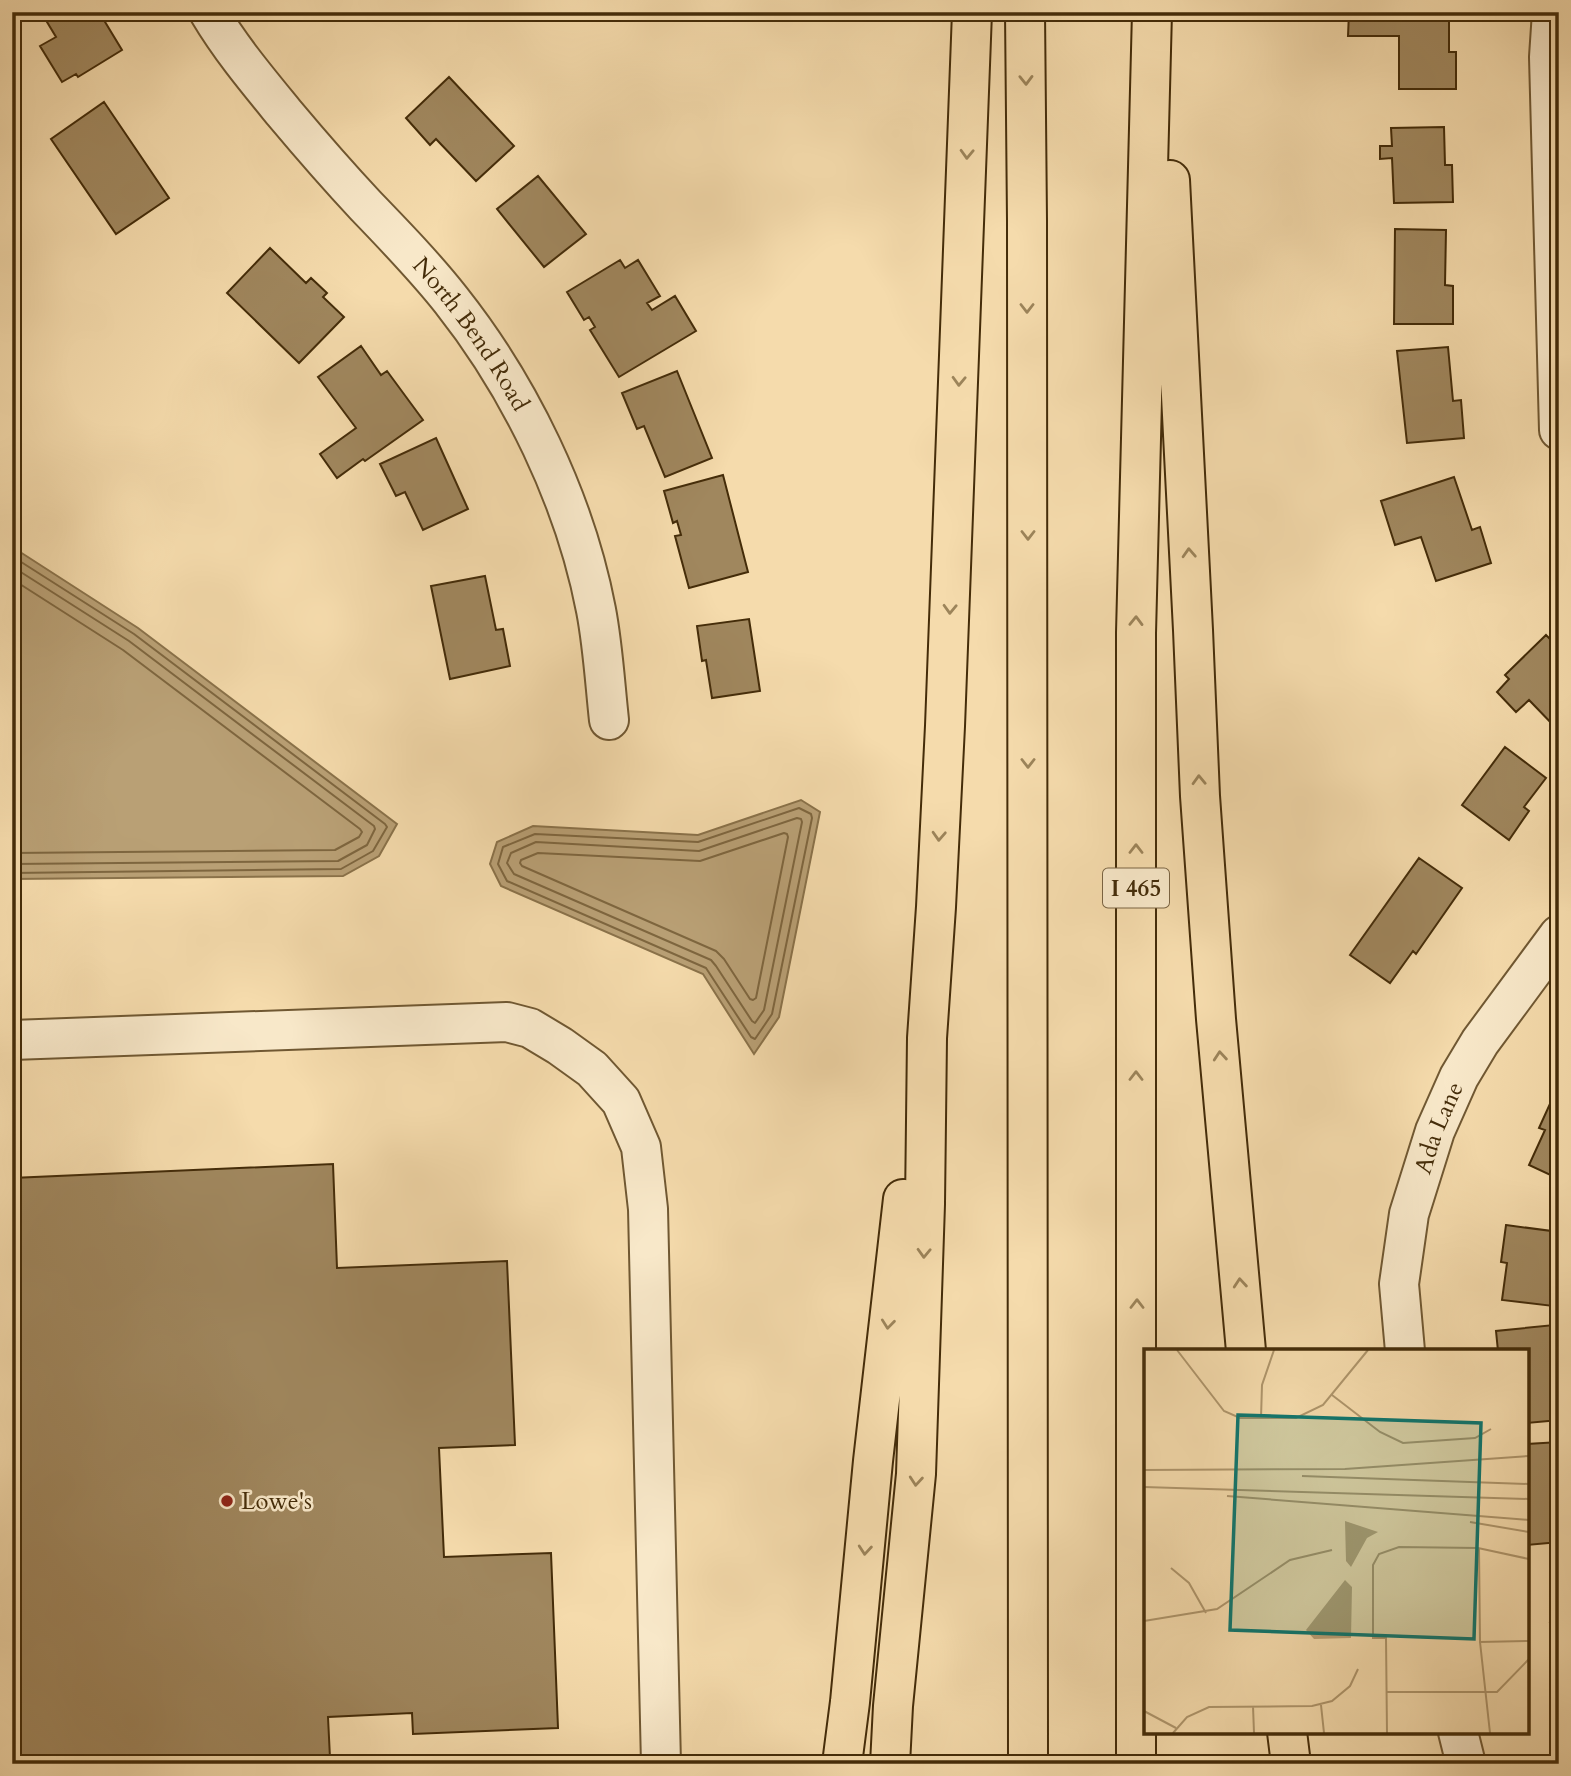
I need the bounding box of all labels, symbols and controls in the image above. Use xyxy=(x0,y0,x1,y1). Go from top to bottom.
one-way arrow xyxy=(1018,76,1034,86)
one-way arrow xyxy=(960,149,975,160)
street label: North Bend Road xyxy=(405,250,537,417)
one-way arrow xyxy=(1019,303,1035,314)
one-way arrow xyxy=(951,376,966,387)
one-way arrow xyxy=(1020,531,1036,541)
one-way arrow xyxy=(1182,547,1197,558)
one-way arrow xyxy=(942,603,957,614)
one-way arrow xyxy=(1129,615,1144,626)
one-way arrow xyxy=(1020,758,1036,769)
one-way arrow xyxy=(1192,775,1207,786)
one-way arrow xyxy=(932,831,947,842)
one-way arrow xyxy=(1128,843,1144,853)
road number: I 465 xyxy=(1103,868,1169,908)
one-way arrow xyxy=(1212,1050,1227,1062)
one-way arrow xyxy=(1128,1070,1144,1081)
street label: Ada Lane xyxy=(1407,1077,1472,1178)
one-way arrow xyxy=(916,1248,931,1259)
one-way arrow xyxy=(1233,1277,1248,1288)
one-way arrow xyxy=(1129,1298,1145,1308)
one-way arrow xyxy=(881,1318,896,1330)
inset map xyxy=(1144,1349,1529,1734)
one-way arrow xyxy=(909,1475,924,1486)
place label: Lowe's xyxy=(241,1485,312,1518)
marker: Lowe's xyxy=(219,1493,235,1509)
one-way arrow xyxy=(857,1545,872,1556)

